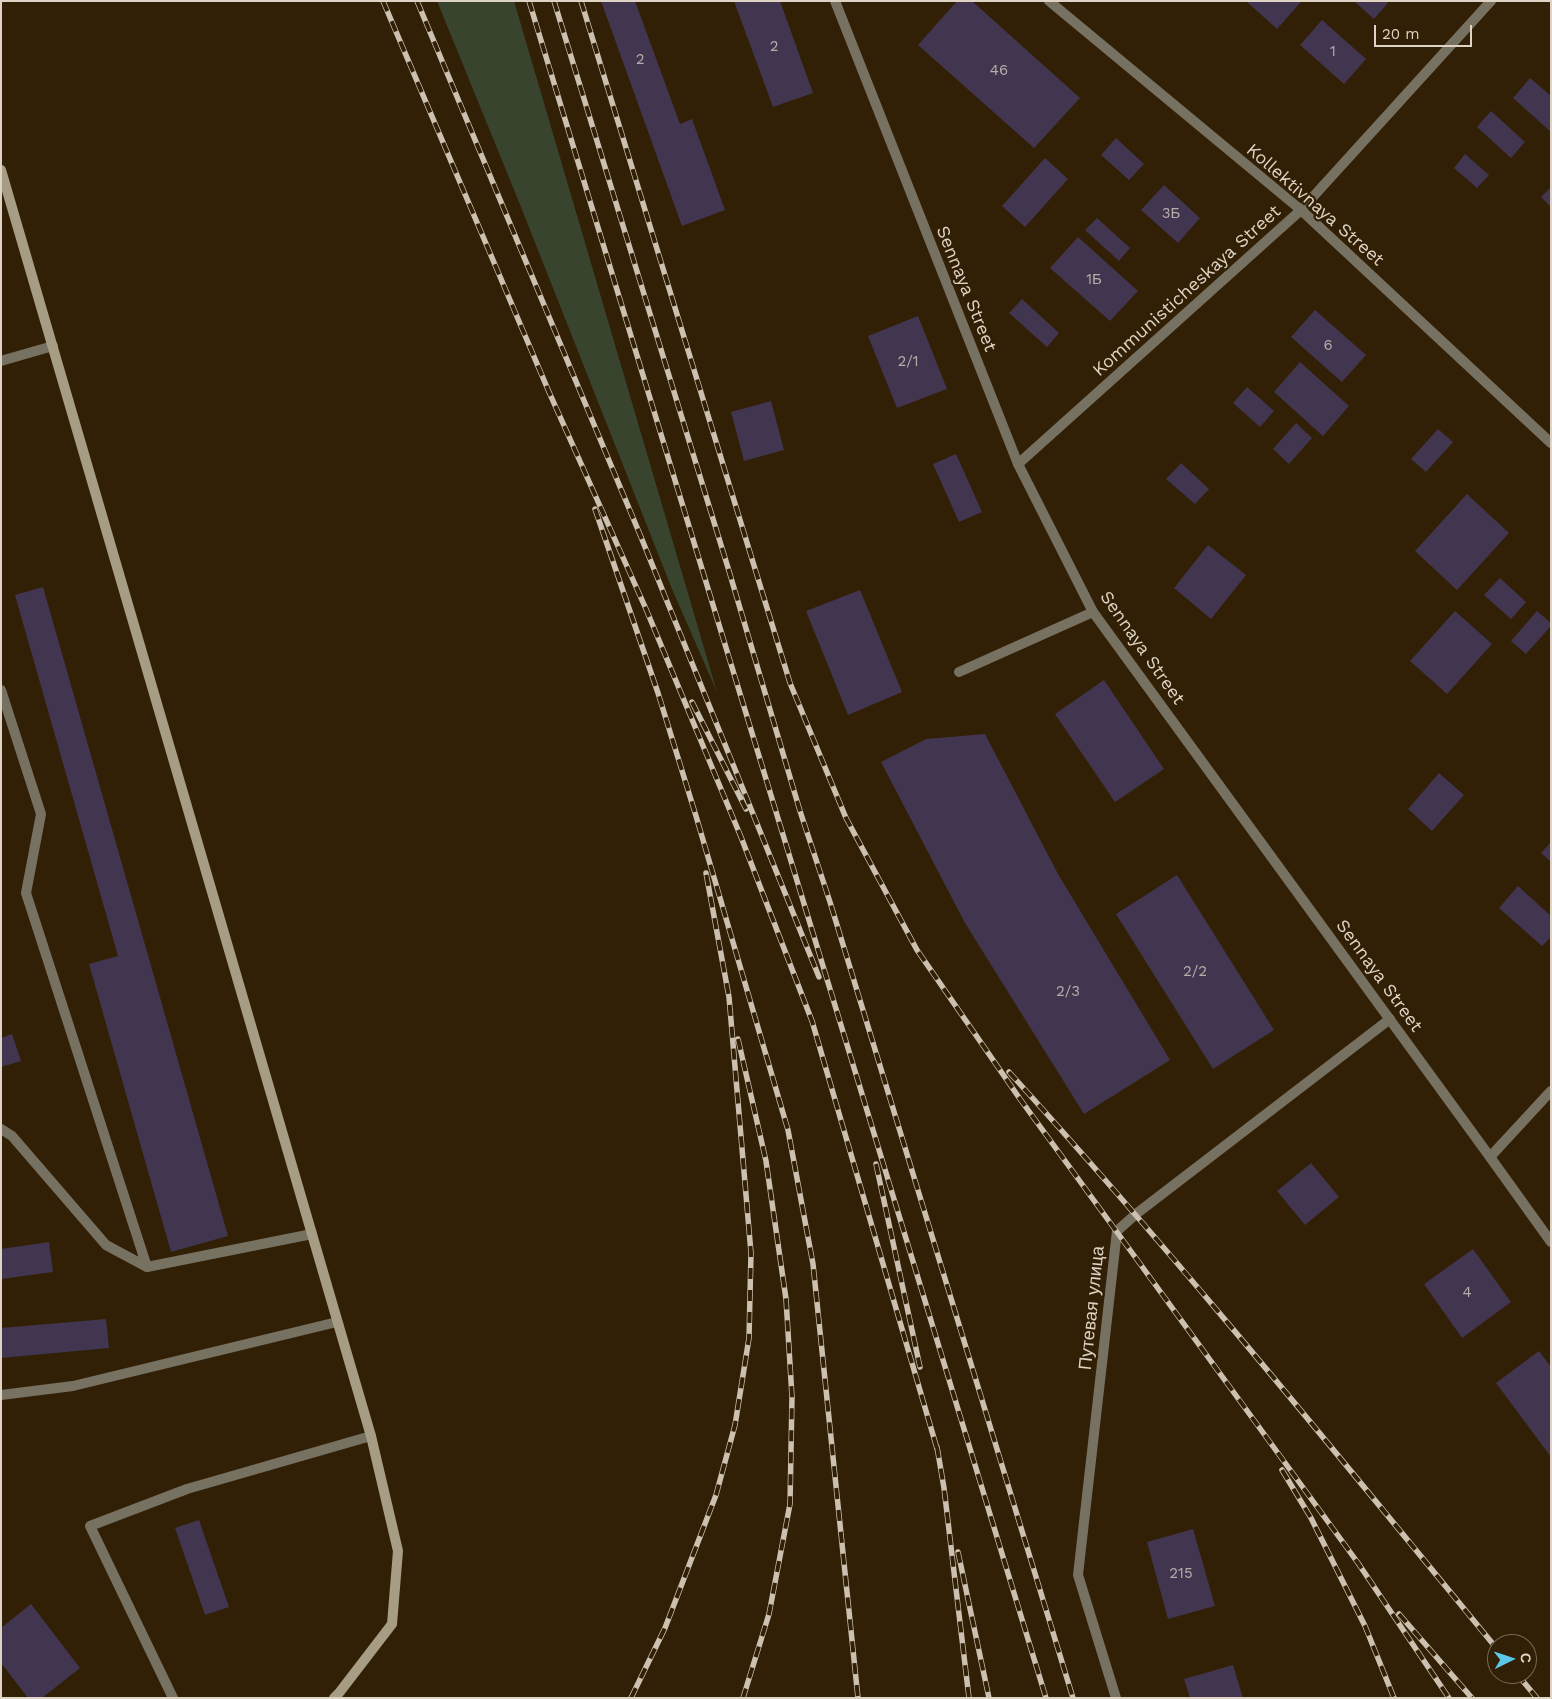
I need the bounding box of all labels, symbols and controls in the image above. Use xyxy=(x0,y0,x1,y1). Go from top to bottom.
scale bar xyxy=(1377,15,1474,47)
text: 20 m xyxy=(1382,25,1420,43)
house number: 2 xyxy=(770,38,778,56)
house number: 1 xyxy=(1330,43,1336,61)
house number: 2 xyxy=(636,51,644,69)
house number: 46 xyxy=(990,62,1008,80)
street label: Kollektivnaya Street xyxy=(1242,139,1388,271)
street label: Kommunisticheskaya Street xyxy=(1089,201,1285,381)
house number: 3Б xyxy=(1162,205,1180,223)
street label: Sennaya Street xyxy=(931,223,1001,355)
house number: 1Б xyxy=(1086,271,1102,289)
house number: 6 xyxy=(1323,337,1333,355)
house number: 2/1 xyxy=(897,353,919,371)
street label: Sennaya Street xyxy=(1095,587,1189,709)
street label: Sennaya Street xyxy=(1331,916,1427,1036)
house number: 2/2 xyxy=(1183,963,1207,981)
house number: 2/3 xyxy=(1056,983,1080,1001)
street label: Путевая улица xyxy=(1075,1245,1109,1371)
house number: 4 xyxy=(1462,1284,1472,1302)
house number: 215 xyxy=(1169,1565,1193,1583)
north arrow xyxy=(1487,1634,1537,1684)
text: С xyxy=(1518,1652,1534,1664)

